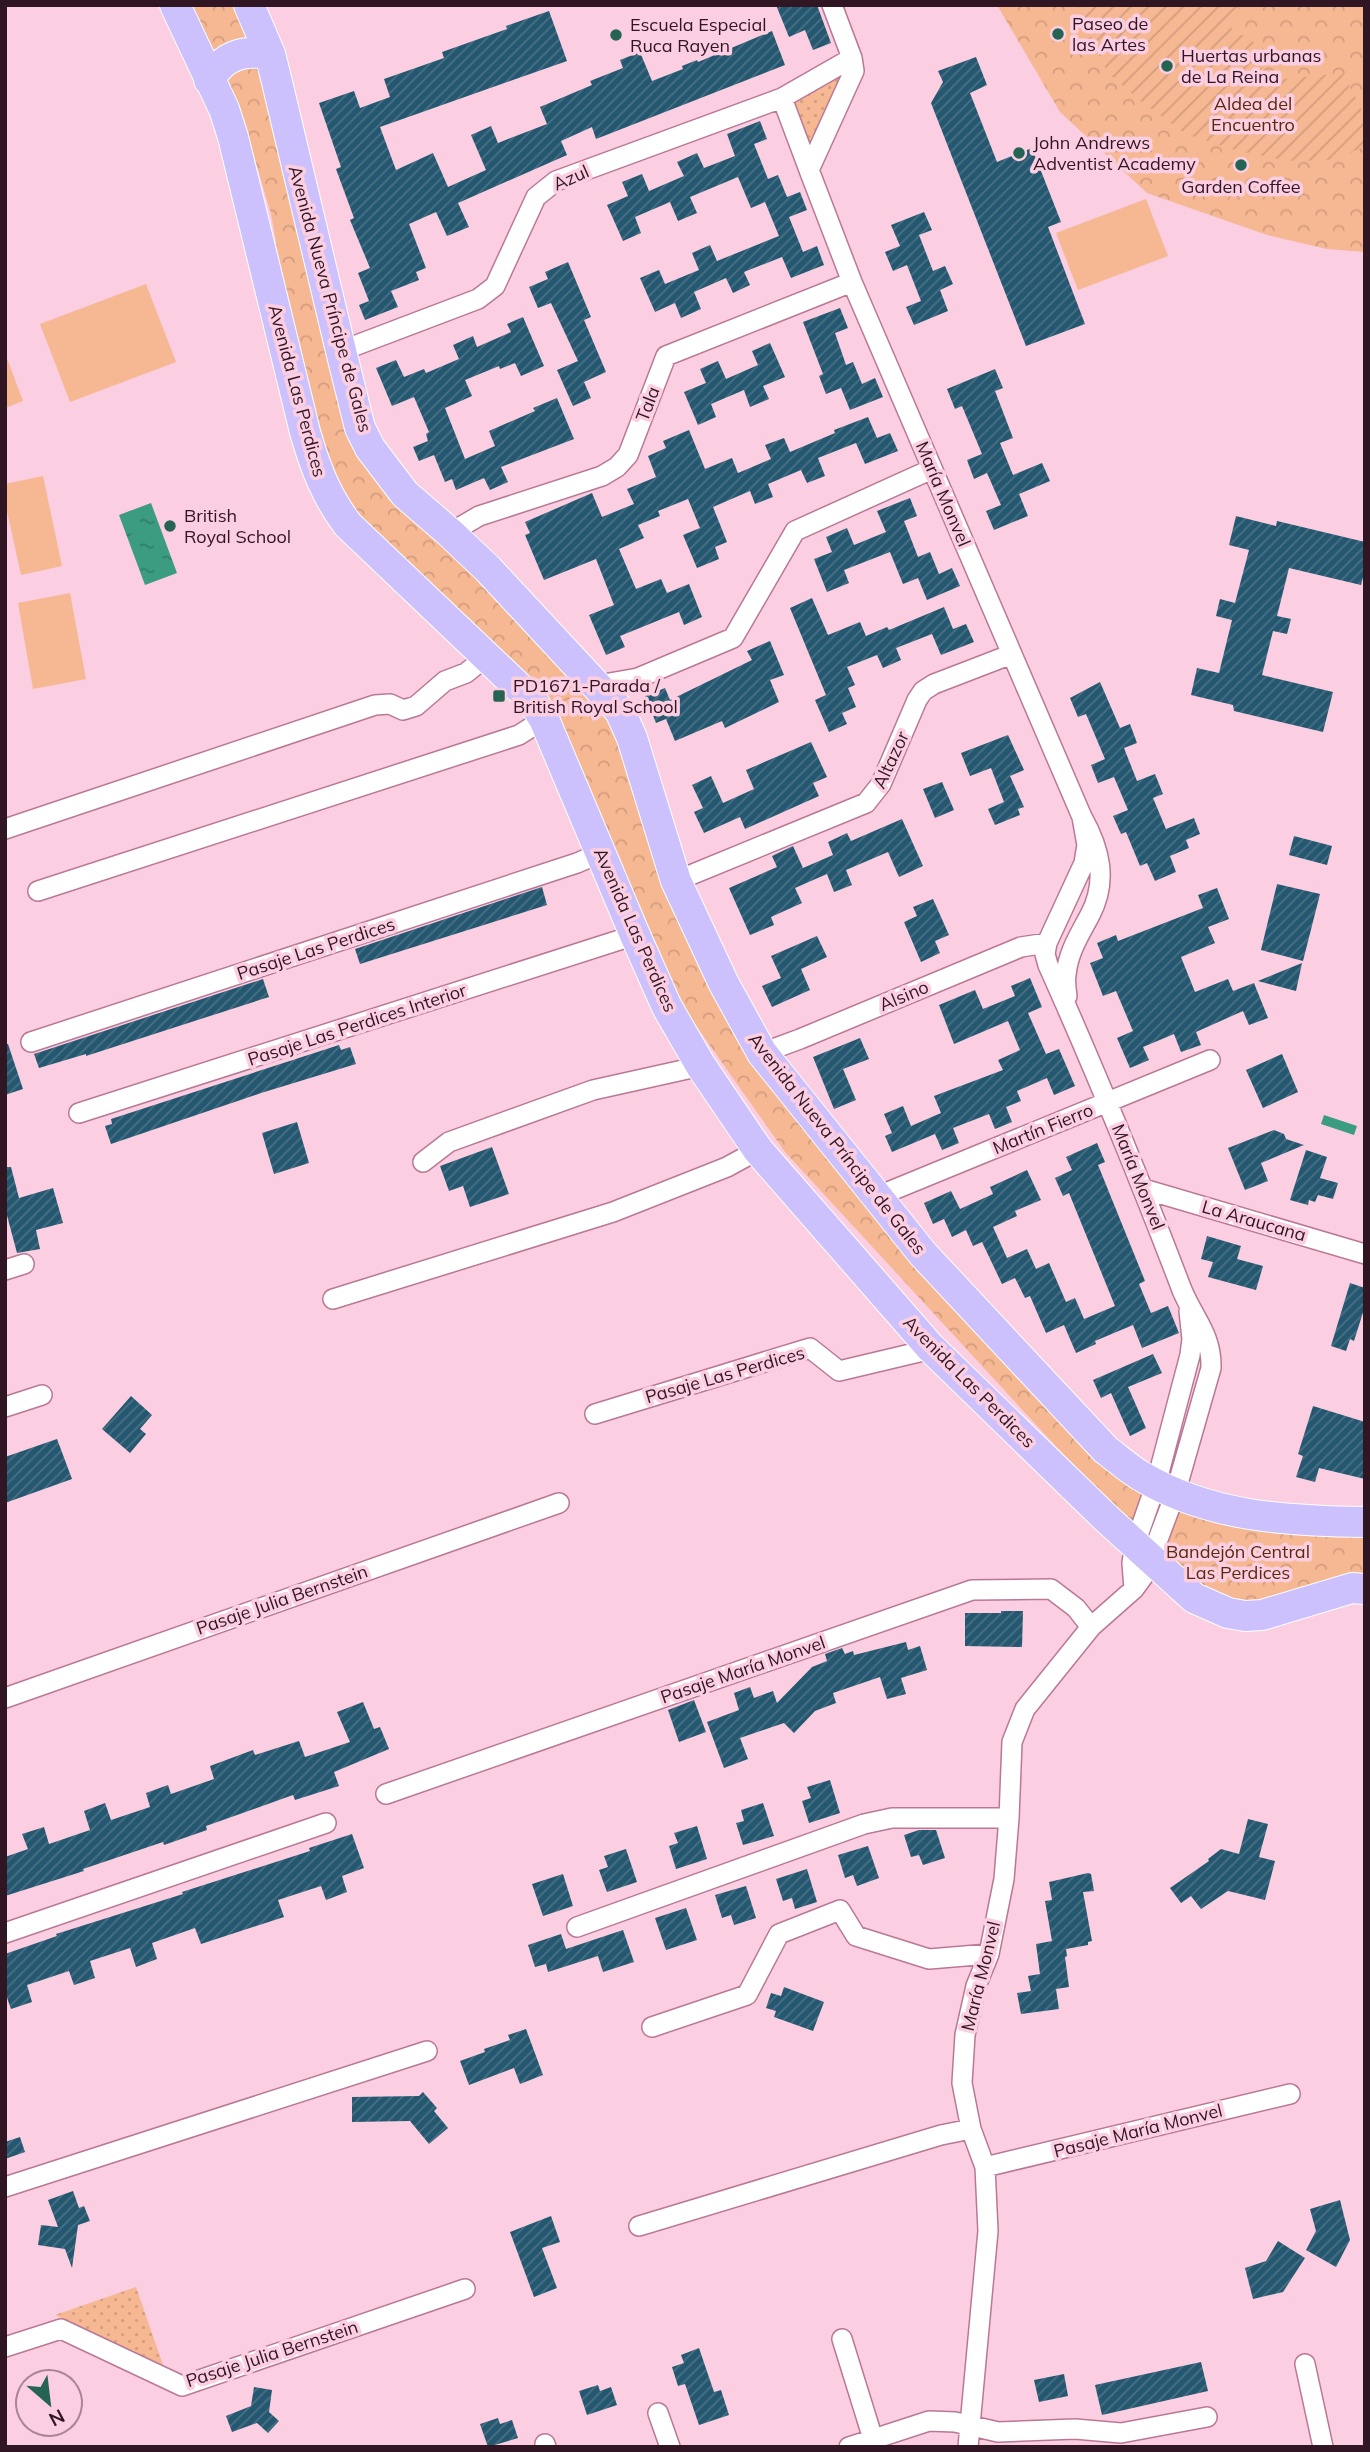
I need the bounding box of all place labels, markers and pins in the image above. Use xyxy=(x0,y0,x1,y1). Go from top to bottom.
place label: Paseo de las Artes xyxy=(1072,12,1148,56)
place label: Escuela Especial Ruca Rayen xyxy=(630,13,767,57)
marker: Paseo de las Artes xyxy=(1050,26,1066,42)
marker: Escuela Especial Ruca Rayen xyxy=(608,27,624,43)
place label: Huertas urbanas de La Reina xyxy=(1181,44,1322,88)
marker: Huertas urbanas de La Reina xyxy=(1159,58,1175,74)
place label: John Andrews Adventist Academy xyxy=(1033,131,1196,175)
marker: John Andrews Adventist Academy xyxy=(1011,145,1027,161)
marker: Garden Coffee xyxy=(1233,157,1249,173)
place label: Garden Coffee xyxy=(1181,175,1301,198)
place label: British Royal School xyxy=(184,504,291,548)
marker: British Royal School xyxy=(162,518,178,534)
place label: PD1671-Parada / British Royal School xyxy=(513,674,678,718)
marker: PD1671-Parada / British Royal School xyxy=(491,688,507,704)

